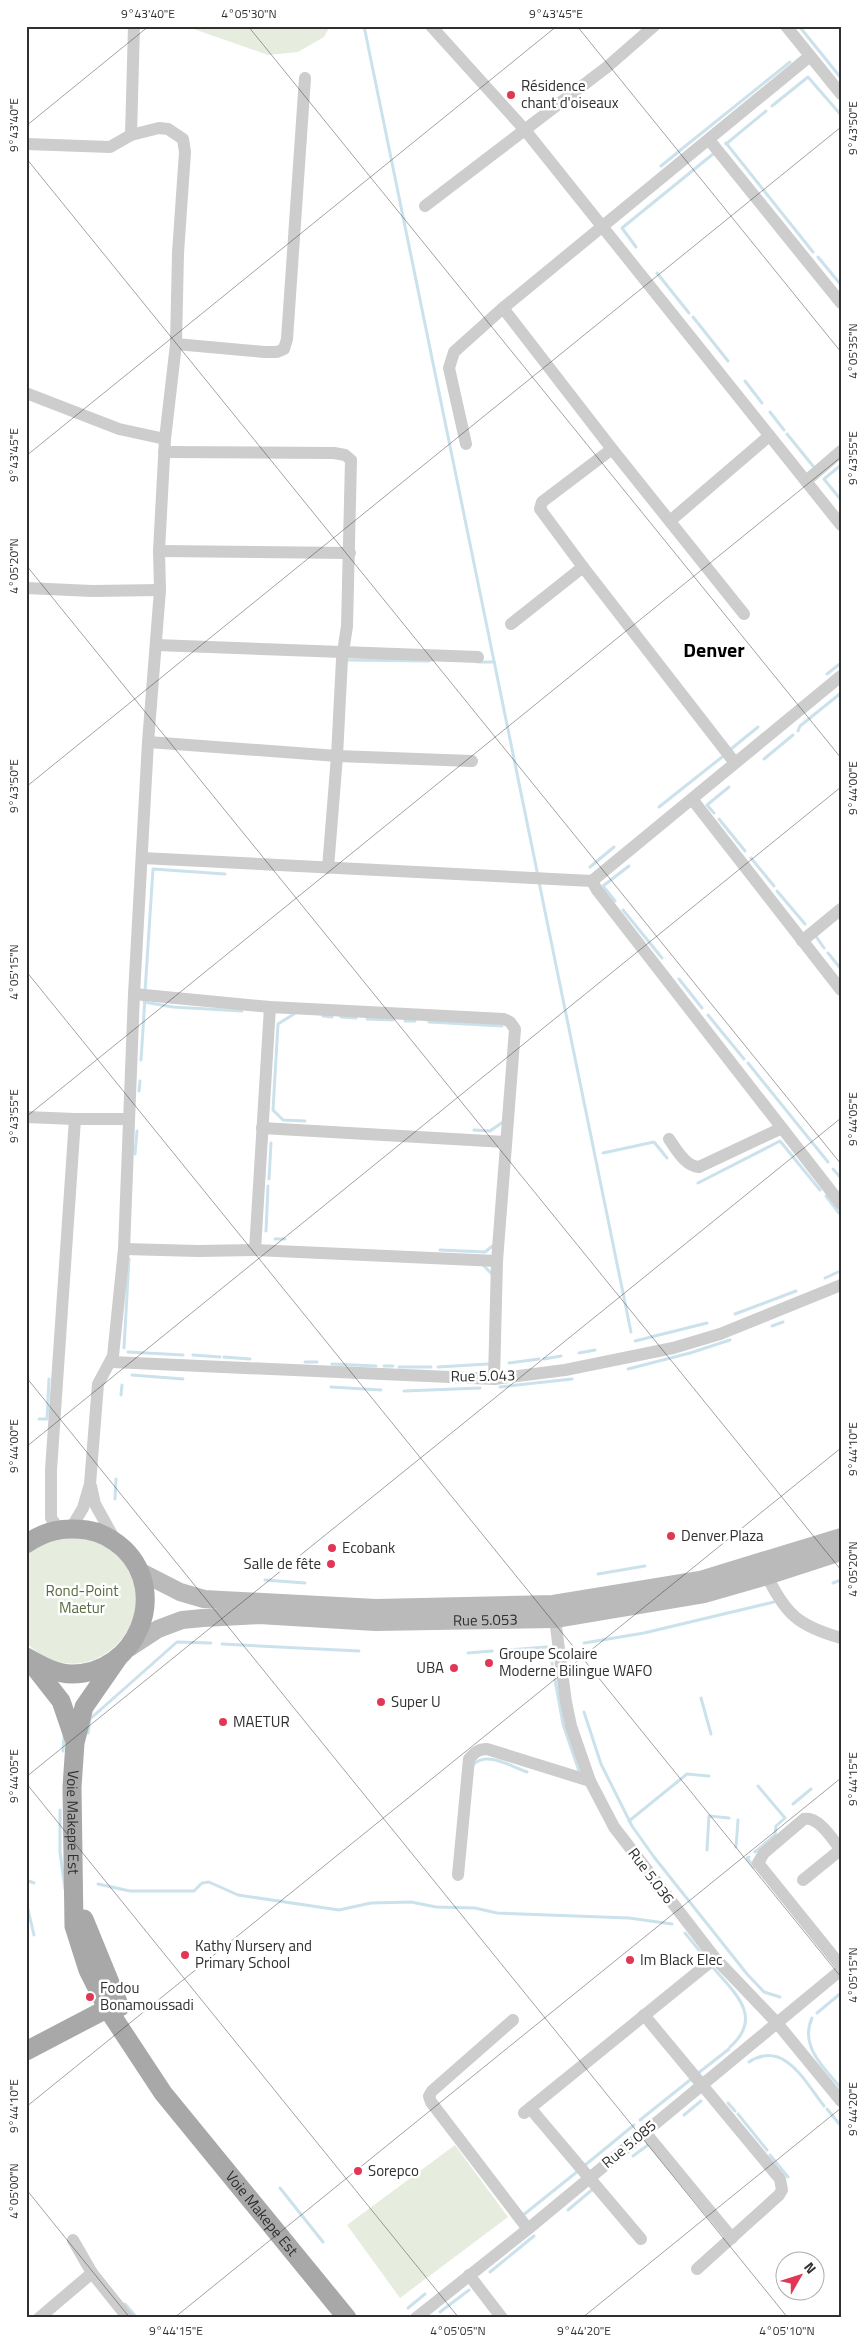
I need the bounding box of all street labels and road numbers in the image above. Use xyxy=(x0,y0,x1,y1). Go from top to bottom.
street label: Rue 5.043 xyxy=(450,1363,516,1388)
street label: Rue 5.053 xyxy=(453,1608,518,1632)
street label: Voie Makepe Est xyxy=(61,1769,85,1875)
street label: Rue 5.036 xyxy=(623,1843,680,1909)
street label: Rue 5.085 xyxy=(596,2114,661,2173)
street label: Voie Makepe Est xyxy=(220,2166,304,2261)

